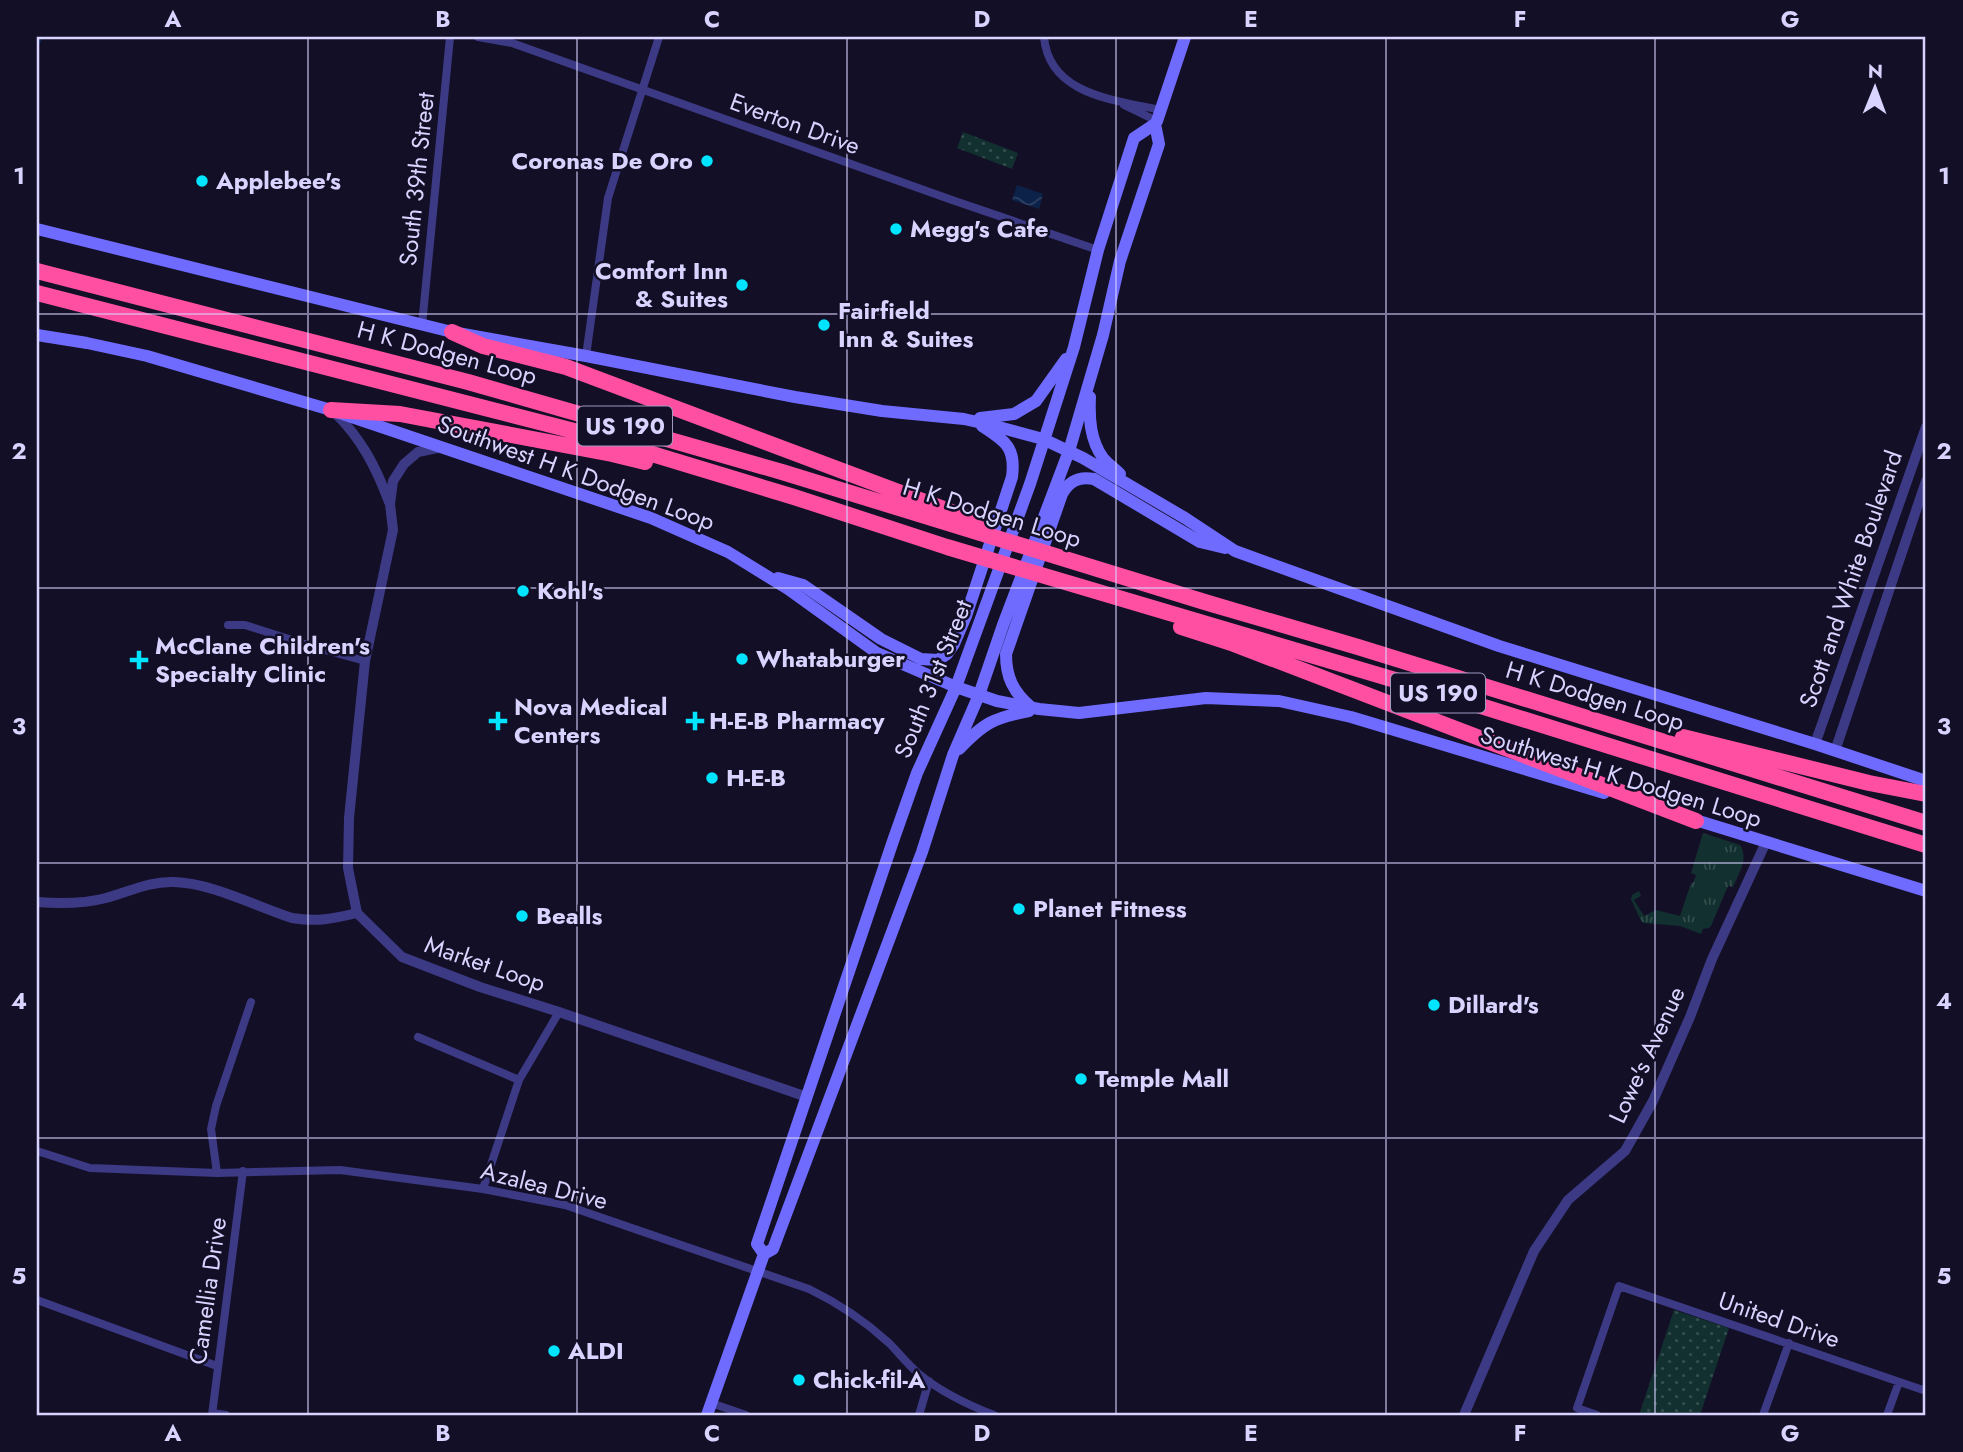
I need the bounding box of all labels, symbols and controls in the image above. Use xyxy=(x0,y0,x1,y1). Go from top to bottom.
text: A xyxy=(164,2,182,36)
text: B xyxy=(435,2,451,36)
text: C xyxy=(704,2,720,36)
text: D xyxy=(974,2,991,36)
text: E xyxy=(1244,2,1258,36)
text: F xyxy=(1514,2,1526,36)
text: G xyxy=(1781,2,1799,36)
north arrow xyxy=(1840,52,1910,122)
text: N xyxy=(1868,58,1883,85)
street label: Everton Drive xyxy=(725,84,865,163)
street label: South 39th Street xyxy=(390,90,443,267)
place label: Coronas De Oro xyxy=(512,143,693,178)
marker: Coronas De Oro xyxy=(699,153,715,169)
text: 1 xyxy=(13,159,25,193)
text: 1 xyxy=(1938,159,1950,193)
place label: Applebee's xyxy=(215,163,341,198)
marker: Applebee's xyxy=(194,173,210,189)
place label: Megg's Cafe xyxy=(910,211,1049,246)
marker: Megg's Cafe xyxy=(888,221,904,237)
place label: Comfort Inn & Suites xyxy=(595,253,728,316)
marker: Comfort Inn & Suites xyxy=(734,277,750,293)
place label: Fairfield Inn & Suites xyxy=(838,293,974,356)
street label: H K Dodgen Loop xyxy=(353,312,541,393)
marker: Fairfield Inn & Suites xyxy=(816,317,832,333)
street label: Southwest H K Dodgen Loop xyxy=(433,406,720,539)
road number: US 190 xyxy=(578,406,672,446)
text: 2 xyxy=(11,434,27,468)
text: 2 xyxy=(1936,434,1952,468)
street label: Scott and White Boulevard xyxy=(1790,445,1911,712)
street label: H K Dodgen Loop xyxy=(899,469,1086,556)
place label: Kohl's xyxy=(537,573,603,608)
marker: Kohl's xyxy=(515,583,531,599)
street label: South 31st Street xyxy=(885,594,980,763)
place label: McClane Children's Specialty Clinic xyxy=(155,628,370,691)
place label: Whataburger xyxy=(756,641,905,676)
marker: McClane Children's Specialty Clinic xyxy=(129,650,149,670)
marker: Whataburger xyxy=(734,651,750,667)
street label: H K Dodgen Loop xyxy=(1502,652,1689,739)
road number: US 190 xyxy=(1391,674,1485,712)
place label: Nova Medical Centers xyxy=(514,689,667,752)
place label: H-E-B Pharmacy xyxy=(709,703,885,738)
text: 3 xyxy=(12,709,26,743)
text: 3 xyxy=(1937,709,1951,743)
marker: Nova Medical Centers xyxy=(488,711,508,731)
marker: H-E-B Pharmacy xyxy=(687,713,703,729)
street label: Southwest H K Dodgen Loop xyxy=(1476,717,1766,836)
place label: H-E-B xyxy=(726,760,786,795)
marker: H-E-B xyxy=(704,770,720,786)
place label: Planet Fitness xyxy=(1033,891,1187,926)
place label: Bealls xyxy=(536,898,603,933)
marker: Planet Fitness xyxy=(1011,901,1027,917)
marker: Bealls xyxy=(514,908,530,924)
street label: Market Loop xyxy=(420,927,550,1000)
street label: Lowe's Avenue xyxy=(1600,981,1694,1129)
text: 4 xyxy=(11,984,27,1018)
text: 4 xyxy=(1936,984,1952,1018)
place label: Dillard's xyxy=(1448,987,1539,1022)
marker: Dillard's xyxy=(1426,997,1442,1013)
place label: Temple Mall xyxy=(1095,1061,1229,1096)
marker: Temple Mall xyxy=(1073,1071,1089,1087)
street label: Azalea Drive xyxy=(477,1153,611,1218)
street label: Camellia Drive xyxy=(180,1215,235,1367)
text: 5 xyxy=(12,1259,26,1293)
text: 5 xyxy=(1937,1259,1951,1293)
street label: United Drive xyxy=(1714,1282,1845,1357)
place label: ALDI xyxy=(567,1333,624,1368)
marker: ALDI xyxy=(546,1343,562,1359)
place label: Chick-fil-A xyxy=(813,1362,926,1397)
marker: Chick-fil-A xyxy=(791,1372,807,1388)
text: A xyxy=(164,1416,182,1450)
text: B xyxy=(435,1416,451,1450)
text: C xyxy=(704,1416,720,1450)
text: D xyxy=(974,1416,991,1450)
text: E xyxy=(1244,1416,1258,1450)
text: F xyxy=(1514,1416,1526,1450)
text: G xyxy=(1781,1416,1799,1450)

